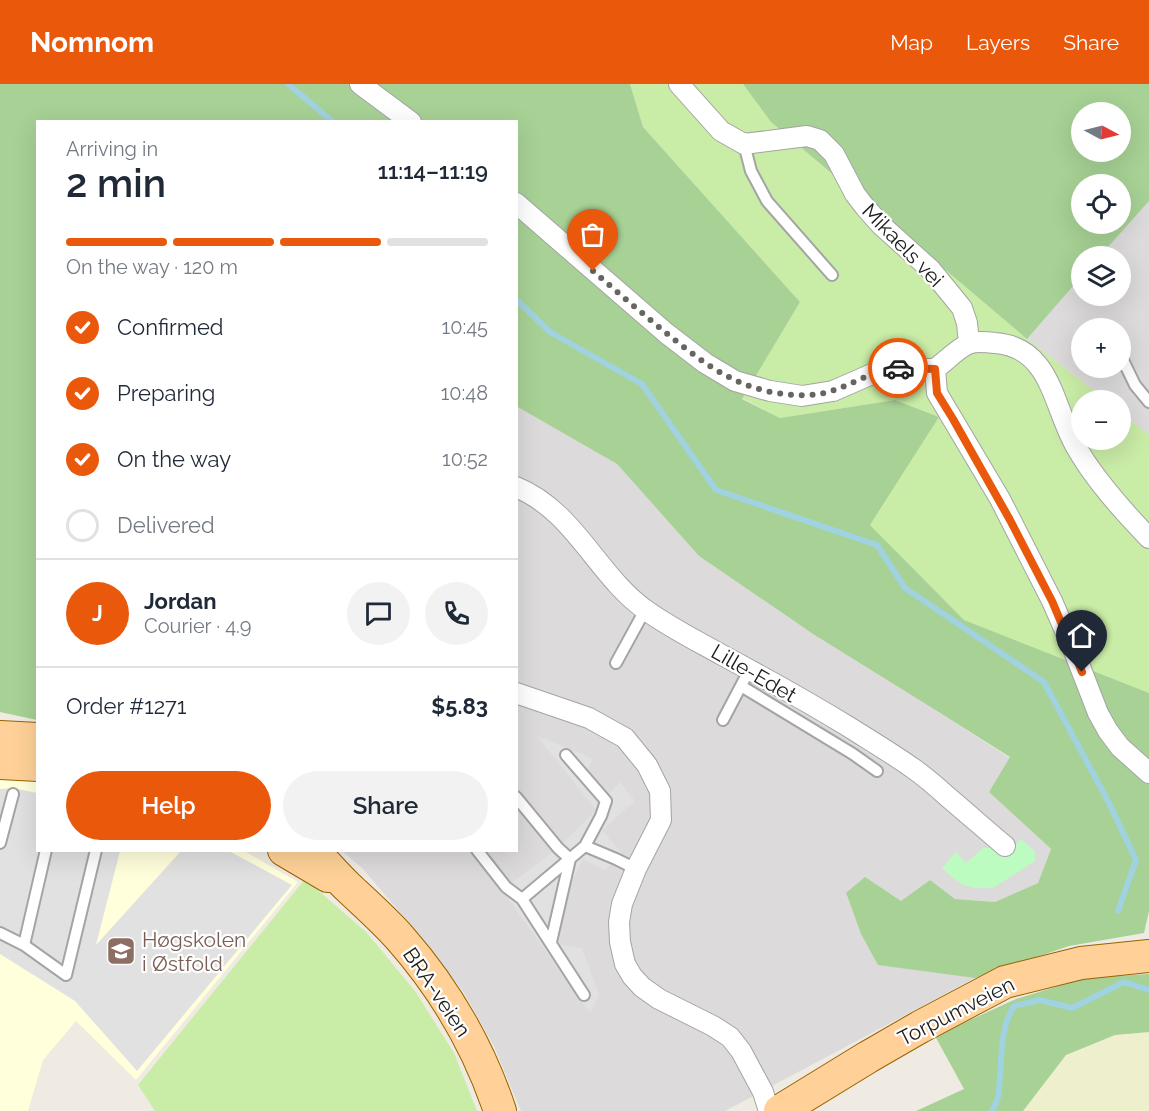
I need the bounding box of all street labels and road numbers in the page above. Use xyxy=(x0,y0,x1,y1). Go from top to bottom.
street label: Mikaels vei xyxy=(857,198,949,292)
street label: Lille-Edet xyxy=(707,639,801,707)
street label: BRA-veien xyxy=(398,942,476,1042)
street label: Torpumveien xyxy=(894,971,1018,1051)

